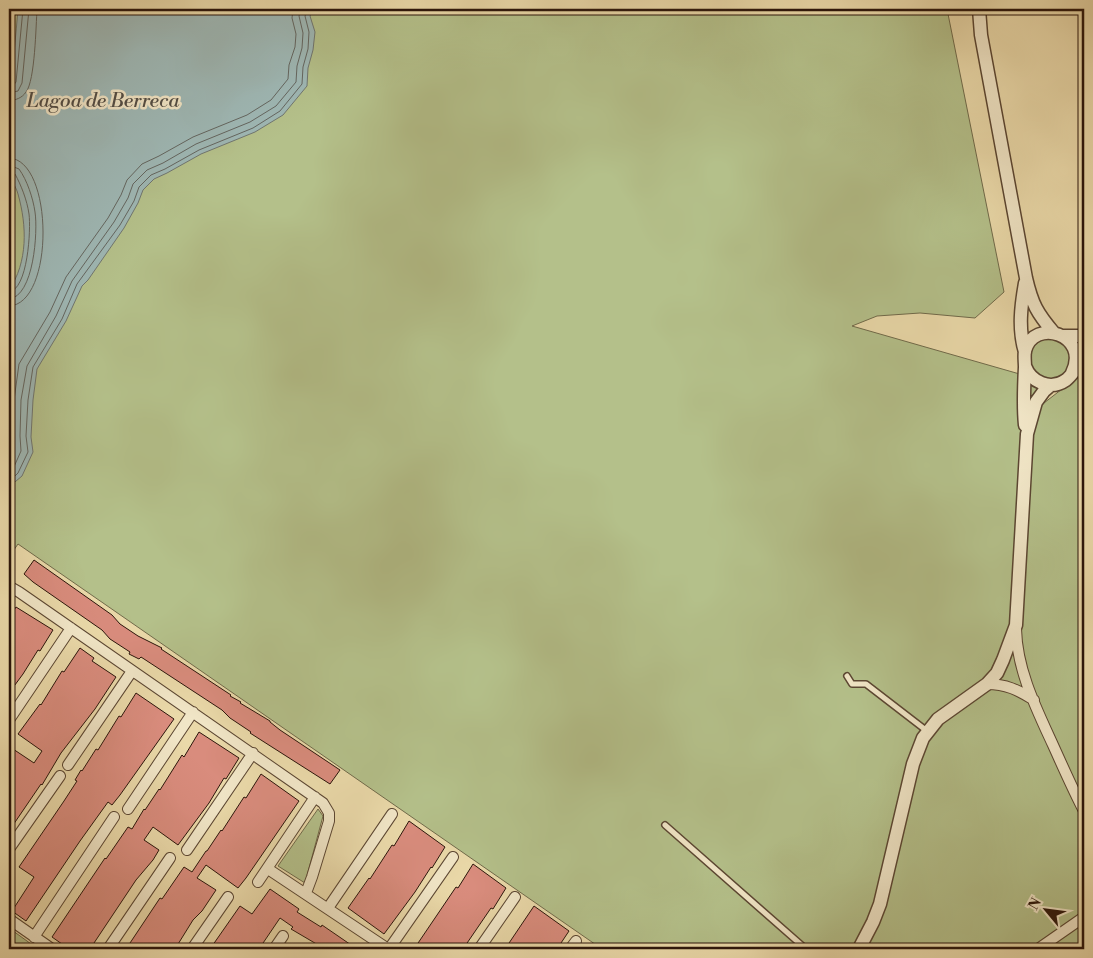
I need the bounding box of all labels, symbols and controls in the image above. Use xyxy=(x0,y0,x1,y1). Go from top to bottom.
water label: Lagoa de Berreca xyxy=(26,89,180,114)
north arrow xyxy=(1020,886,1070,936)
text: N xyxy=(1025,895,1046,913)

